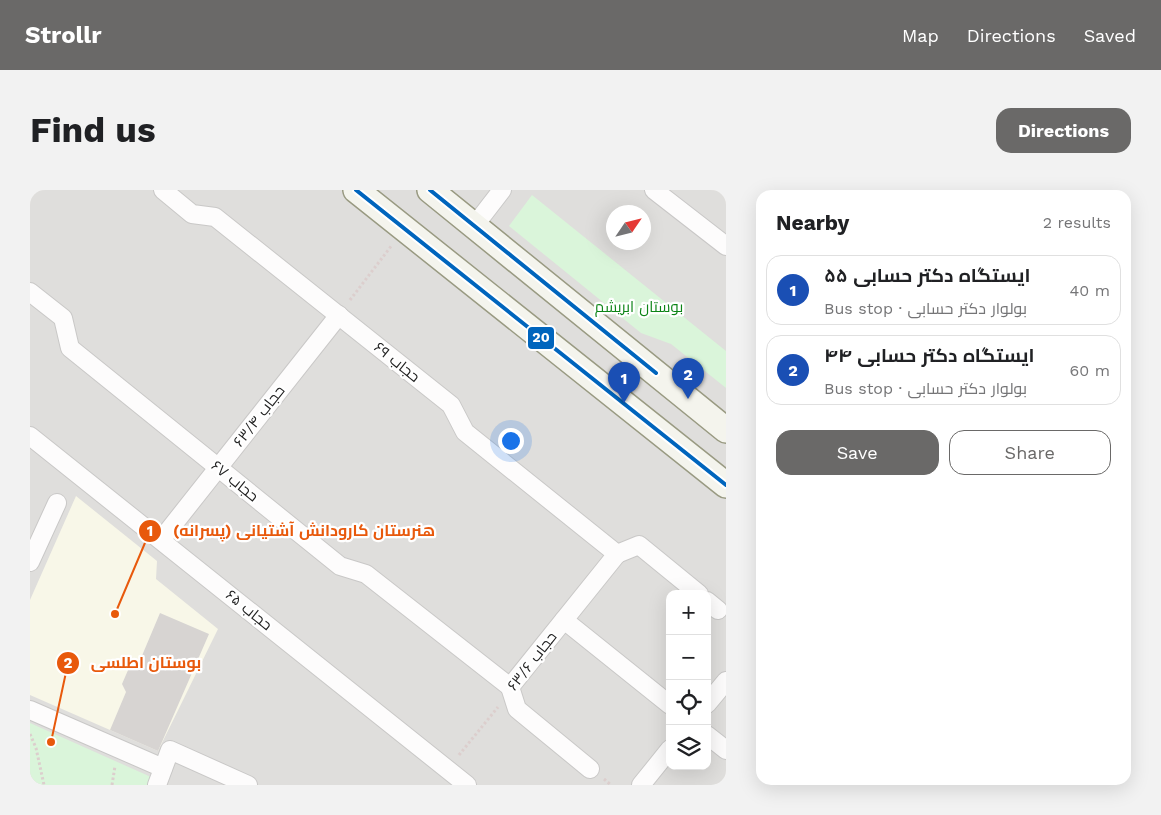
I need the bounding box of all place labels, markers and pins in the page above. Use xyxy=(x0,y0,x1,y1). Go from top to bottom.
pin: 2 xyxy=(672,358,704,399)
pin: 1 xyxy=(608,362,640,403)
callout: هنرستان کارودانش آشتیانی (پسرانه) xyxy=(138,515,445,546)
callout: بوستان اطلسی xyxy=(55,647,211,678)

